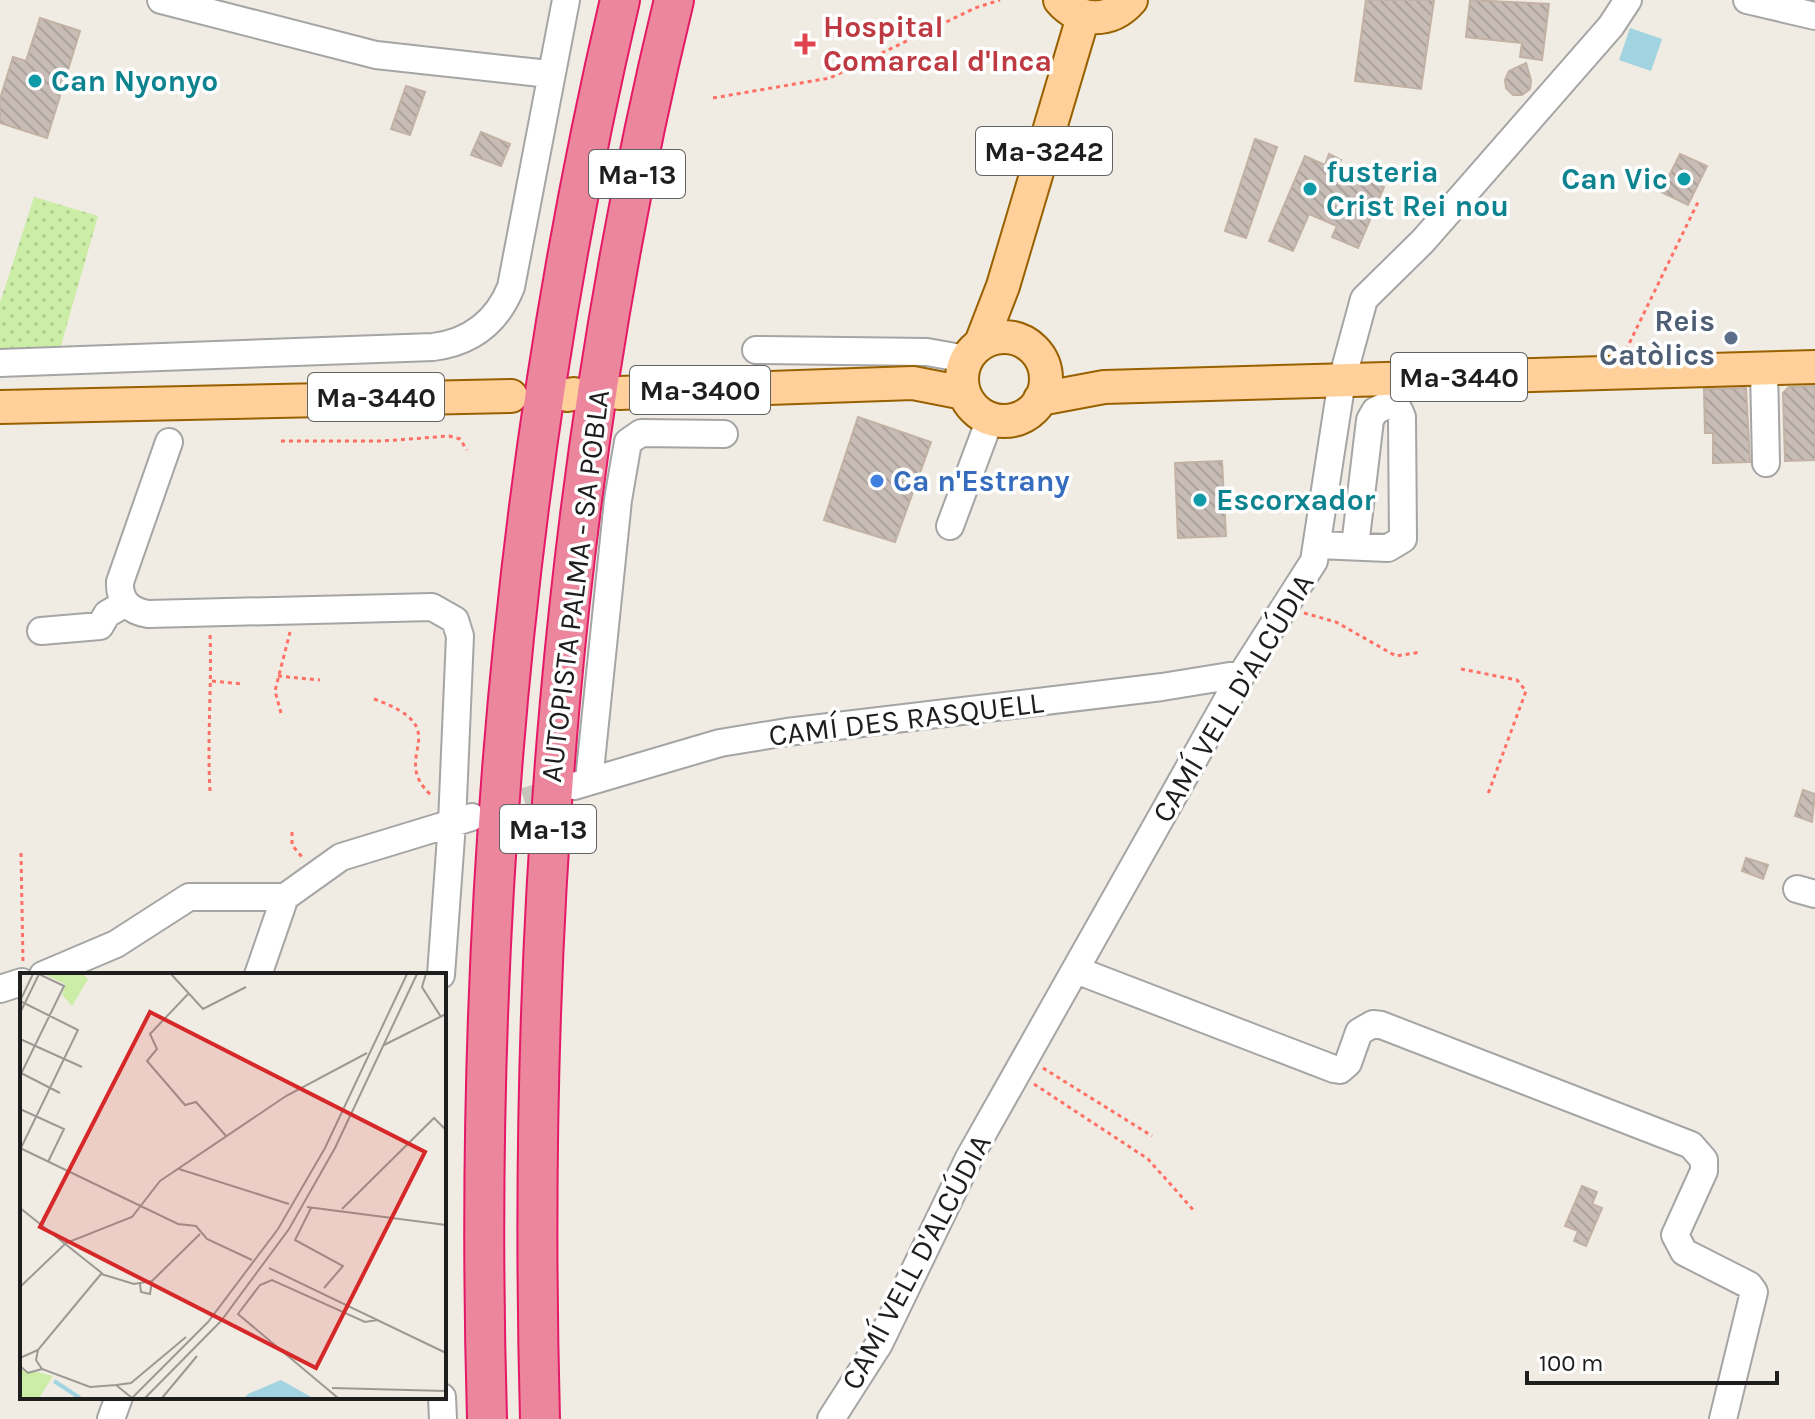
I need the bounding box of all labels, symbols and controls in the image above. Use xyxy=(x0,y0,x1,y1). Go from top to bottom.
place label: Hospital Comarcal d'Inca xyxy=(823,9,1052,79)
marker: Hospital Comarcal d'Inca xyxy=(794,33,816,55)
place label: Can Nyonyo xyxy=(51,63,218,99)
marker: Can Nyonyo xyxy=(26,72,44,90)
road number: Ma-3242 xyxy=(976,127,1112,175)
road number: Ma-13 xyxy=(589,150,685,198)
place label: fusteria Crist Rei nou xyxy=(1326,154,1509,224)
place label: Can Vic xyxy=(1561,161,1668,197)
marker: Can Vic xyxy=(1675,170,1693,188)
marker: fusteria Crist Rei nou xyxy=(1301,180,1319,198)
place label: Reis Catòlics xyxy=(1599,303,1715,373)
marker: Reis Catòlics xyxy=(1722,329,1740,347)
road number: Ma-3440 xyxy=(1391,353,1527,401)
road number: Ma-3400 xyxy=(630,366,770,414)
road number: Ma-3440 xyxy=(308,373,444,421)
street label: AUTOPISTA PALMA - SA POBLA xyxy=(533,388,617,784)
place label: Ca n'Estrany xyxy=(893,463,1070,499)
marker: Ca n'Estrany xyxy=(868,472,886,490)
place label: Escorxador xyxy=(1216,482,1376,518)
marker: Escorxador xyxy=(1191,491,1209,509)
street label: CAMÍ VELL D'ALCÚDIA xyxy=(1144,567,1322,829)
street label: CAMÍ DES RASQUELL xyxy=(767,684,1045,754)
road number: Ma-13 xyxy=(500,805,596,853)
inset map xyxy=(20,973,446,1399)
street label: CAMÍ VELL D'ALCÚDIA xyxy=(833,1128,999,1396)
scale bar xyxy=(1527,1335,1777,1385)
text: 100 m xyxy=(1539,1349,1604,1377)

